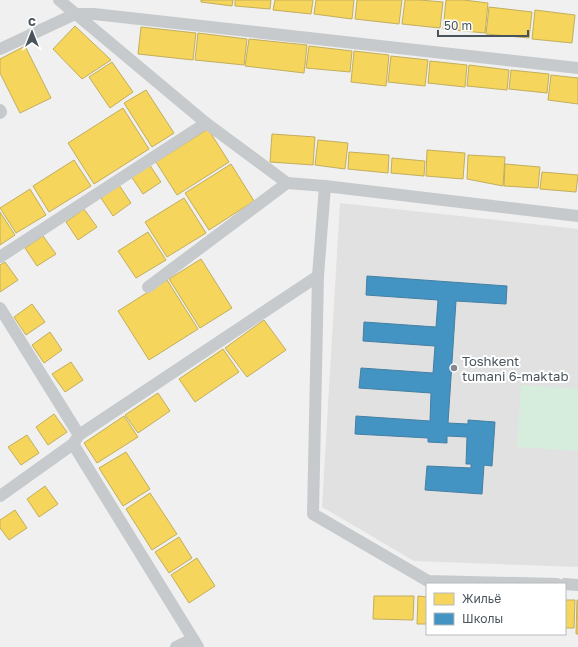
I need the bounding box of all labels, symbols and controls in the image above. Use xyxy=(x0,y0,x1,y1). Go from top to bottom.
north arrow xyxy=(12,12,52,52)
scale bar xyxy=(438,12,528,38)
text: С xyxy=(28,15,36,28)
text: 50 m xyxy=(444,18,472,33)
place label: Toshkent tumani 6-maktab xyxy=(462,353,568,384)
marker: Toshkent tumani 6-maktab xyxy=(449,363,459,373)
legend xyxy=(426,583,566,635)
text: Жильё xyxy=(462,591,501,606)
text: Школы xyxy=(462,611,503,626)

